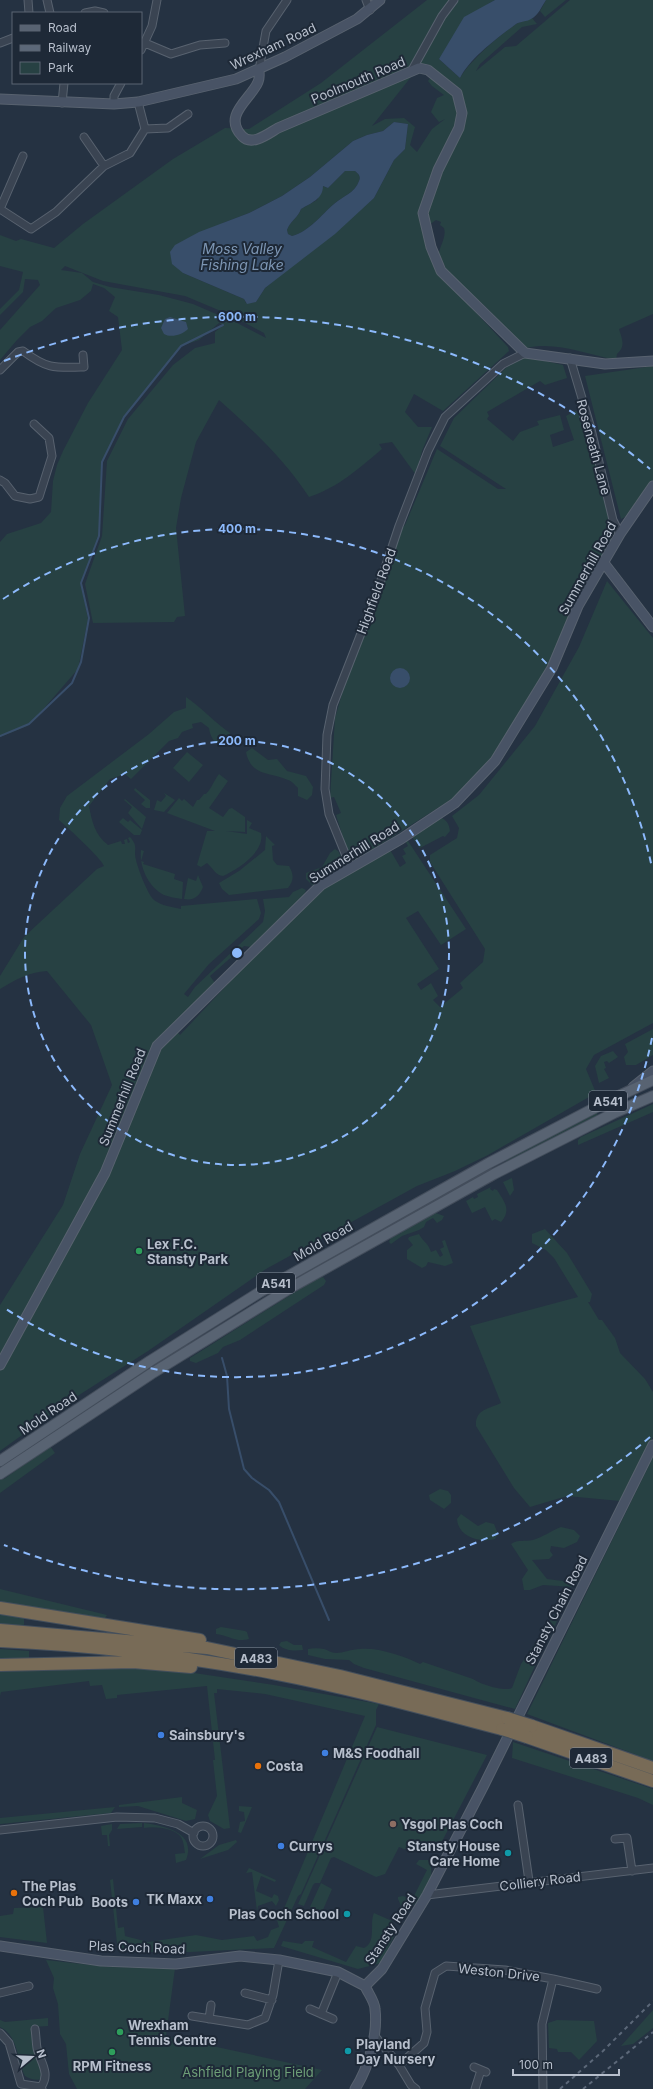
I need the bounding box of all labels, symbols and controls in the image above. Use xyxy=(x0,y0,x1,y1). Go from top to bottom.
legend xyxy=(12,12,142,84)
street label: Wrexham Road xyxy=(228,19,318,73)
text: Road xyxy=(48,20,77,35)
text: Railway xyxy=(48,40,92,55)
street label: Poolmouth Road xyxy=(308,53,408,107)
text: Park xyxy=(48,60,74,75)
water label: Moss Valley Fishing Lake xyxy=(200,240,284,273)
text: 600 m xyxy=(218,309,256,324)
street label: Roseneath Lane xyxy=(574,397,614,497)
street label: Summerhill Road xyxy=(555,519,619,617)
text: 400 m xyxy=(218,521,256,536)
street label: Highfield Road xyxy=(353,546,399,636)
text: 200 m xyxy=(218,733,256,748)
street label: Summerhill Road xyxy=(306,818,402,886)
centre of rings xyxy=(230,946,244,960)
street label: Summerhill Road xyxy=(95,1046,149,1148)
road number: A541 xyxy=(589,1091,627,1111)
street label: Mold Road xyxy=(291,1218,355,1264)
place label: Lex F.C. Stansty Park xyxy=(147,1236,229,1267)
marker: Lex F.C. Stansty Park xyxy=(134,1246,144,1256)
road number: A541 xyxy=(257,1273,295,1293)
street label: Mold Road xyxy=(16,1388,80,1438)
street label: Stansty Chain Road xyxy=(522,1553,590,1667)
road number: A483 xyxy=(235,1648,277,1668)
place label: Sainsbury's xyxy=(169,1727,245,1743)
marker: Sainsbury's xyxy=(156,1730,166,1740)
place label: M&S Foodhall xyxy=(333,1745,420,1761)
marker: M&S Foodhall xyxy=(320,1748,330,1758)
road number: A483 xyxy=(570,1748,612,1768)
place label: Costa xyxy=(266,1758,303,1774)
marker: Costa xyxy=(253,1761,263,1771)
place label: Ysgol Plas Coch xyxy=(401,1816,503,1832)
marker: Ysgol Plas Coch xyxy=(388,1819,398,1829)
place label: Currys xyxy=(289,1838,333,1854)
place label: Stansty House Care Home xyxy=(407,1838,500,1869)
marker: Currys xyxy=(276,1841,286,1851)
marker: Stansty House Care Home xyxy=(503,1848,513,1858)
street label: Colliery Road xyxy=(498,1868,582,1894)
place label: The Plas Coch Pub xyxy=(22,1878,83,1909)
marker: The Plas Coch Pub xyxy=(9,1888,19,1898)
place label: TK Maxx xyxy=(146,1891,202,1907)
street label: Stansty Road xyxy=(361,1891,419,1967)
place label: Boots xyxy=(92,1894,128,1910)
marker: TK Maxx xyxy=(205,1894,215,1904)
marker: Boots xyxy=(131,1897,141,1907)
place label: Plas Coch School xyxy=(229,1906,339,1922)
marker: Plas Coch School xyxy=(342,1909,352,1919)
street label: Plas Coch Road xyxy=(88,1937,186,1957)
street label: Weston Drive xyxy=(457,1960,541,1984)
place label: Wrexham Tennis Centre xyxy=(128,2017,217,2048)
marker: Wrexham Tennis Centre xyxy=(115,2027,125,2037)
place label: Playland Day Nursery xyxy=(356,2036,435,2067)
north arrow xyxy=(12,2037,52,2077)
marker: Playland Day Nursery xyxy=(343,2046,353,2056)
text: N xyxy=(33,2047,49,2060)
marker: RPM Fitness xyxy=(107,2047,117,2057)
scale bar xyxy=(513,2051,619,2077)
text: 100 m xyxy=(519,2057,553,2072)
place label: RPM Fitness xyxy=(73,2058,151,2074)
park label: Ashfield Playing Field xyxy=(182,2064,314,2080)

